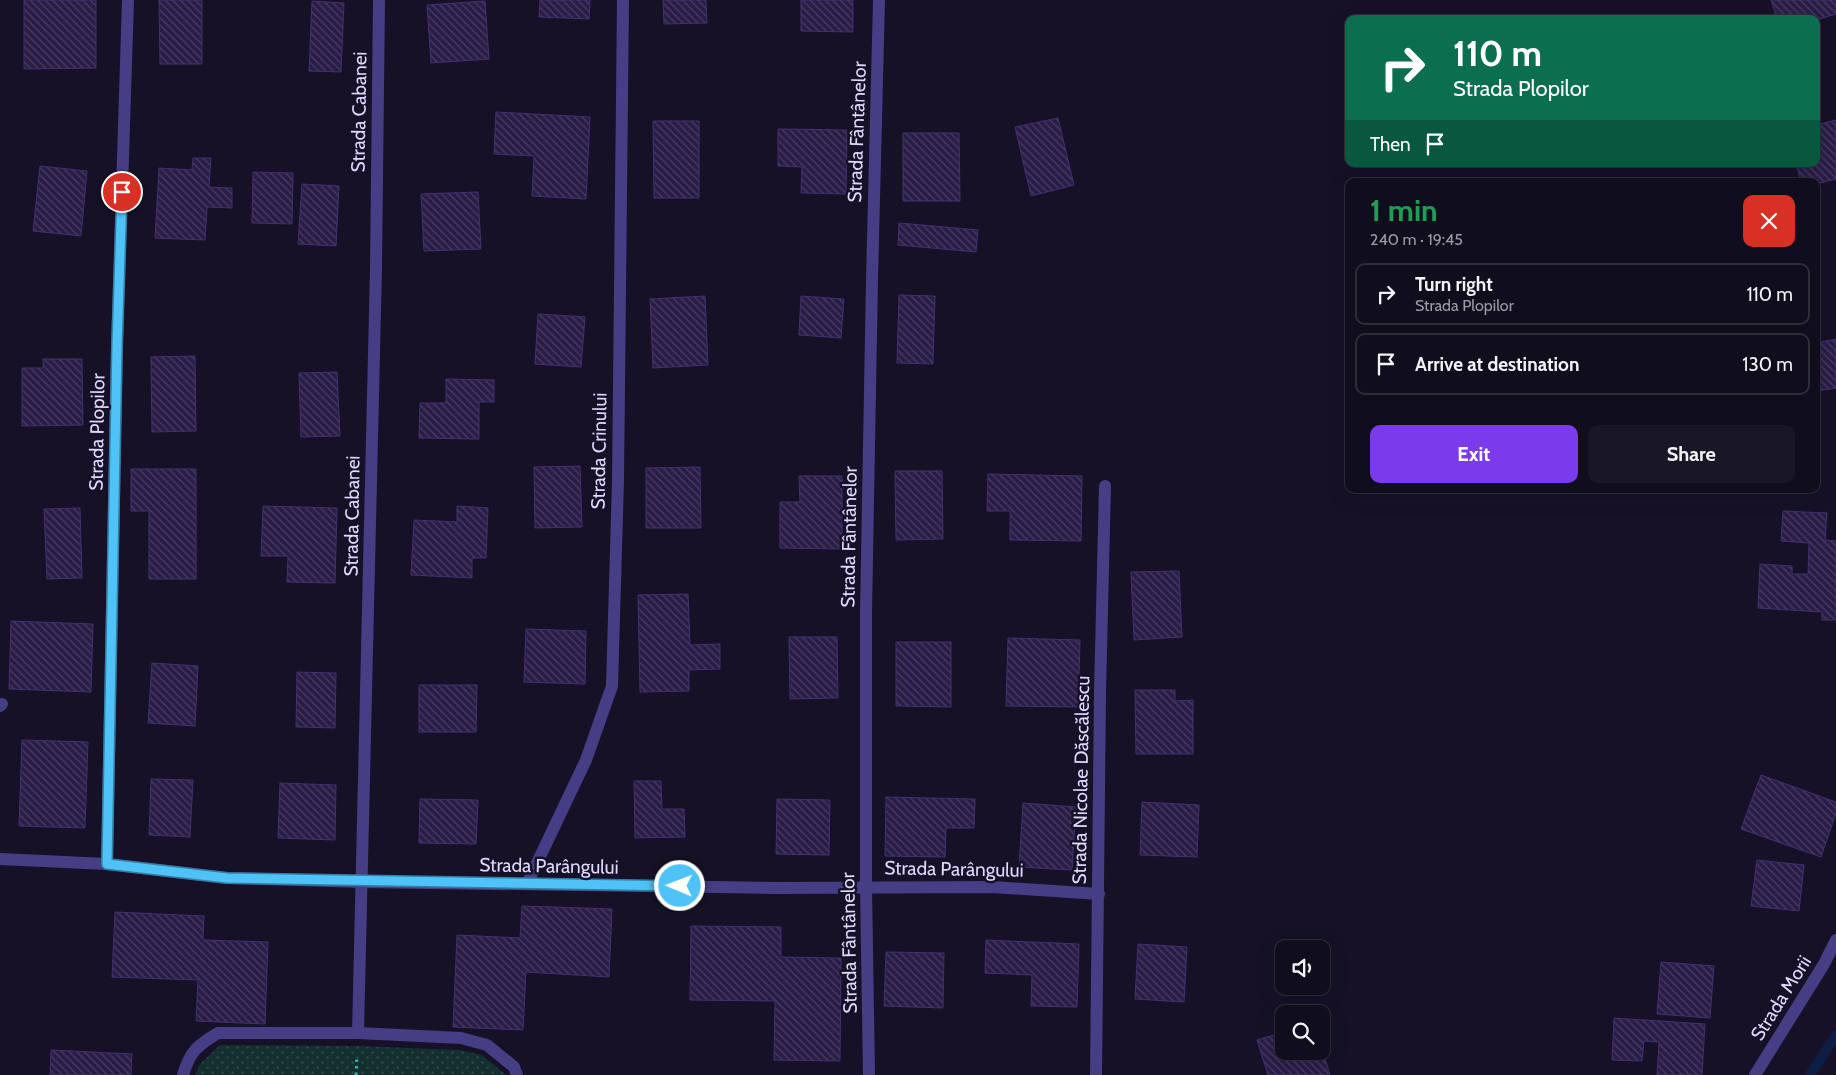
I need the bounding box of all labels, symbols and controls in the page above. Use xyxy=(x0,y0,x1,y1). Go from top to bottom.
text: 110 m xyxy=(1453,32,1542,75)
icon: right xyxy=(1370,35,1435,100)
street label: Strada Cabanei xyxy=(346,51,372,173)
street label: Strada Fântânelor xyxy=(843,61,871,203)
text: Strada Plopilor xyxy=(1453,75,1589,102)
icon: arrive xyxy=(1421,130,1449,158)
text: Then xyxy=(1370,133,1411,156)
pin xyxy=(101,171,143,213)
icon: arrive xyxy=(108,178,136,206)
text: 1 min xyxy=(1370,192,1438,229)
button: close xyxy=(1743,195,1795,247)
text: 240 m · 19:45 xyxy=(1370,230,1463,249)
text: Turn right xyxy=(1415,273,1493,296)
icon: right xyxy=(1372,280,1400,308)
text: 110 m xyxy=(1746,283,1793,306)
text: Strada Plopilor xyxy=(1415,296,1514,315)
icon: arrive xyxy=(1372,350,1400,378)
text: Arrive at destination xyxy=(1415,353,1579,376)
text: 130 m xyxy=(1742,353,1793,376)
street label: Strada Plopilor xyxy=(84,373,110,491)
street label: Strada Crinului xyxy=(586,392,612,510)
button: Exit xyxy=(1370,425,1578,483)
button: Share xyxy=(1588,425,1795,483)
street label: Strada Cabanei xyxy=(339,455,365,577)
street label: Strada Fântânelor xyxy=(836,466,862,608)
street label: Strada Nicolae Dăscălescu xyxy=(1068,675,1094,885)
street label: Strada Parângului xyxy=(479,853,619,879)
street label: Strada Parângului xyxy=(884,856,1024,882)
position arrow xyxy=(653,859,705,911)
street label: Strada Fântânelor xyxy=(836,872,862,1014)
map controls xyxy=(1275,940,1330,1060)
button: sound xyxy=(1275,940,1330,995)
street label: Strada Morii xyxy=(1746,951,1816,1045)
button: search xyxy=(1275,1005,1330,1060)

